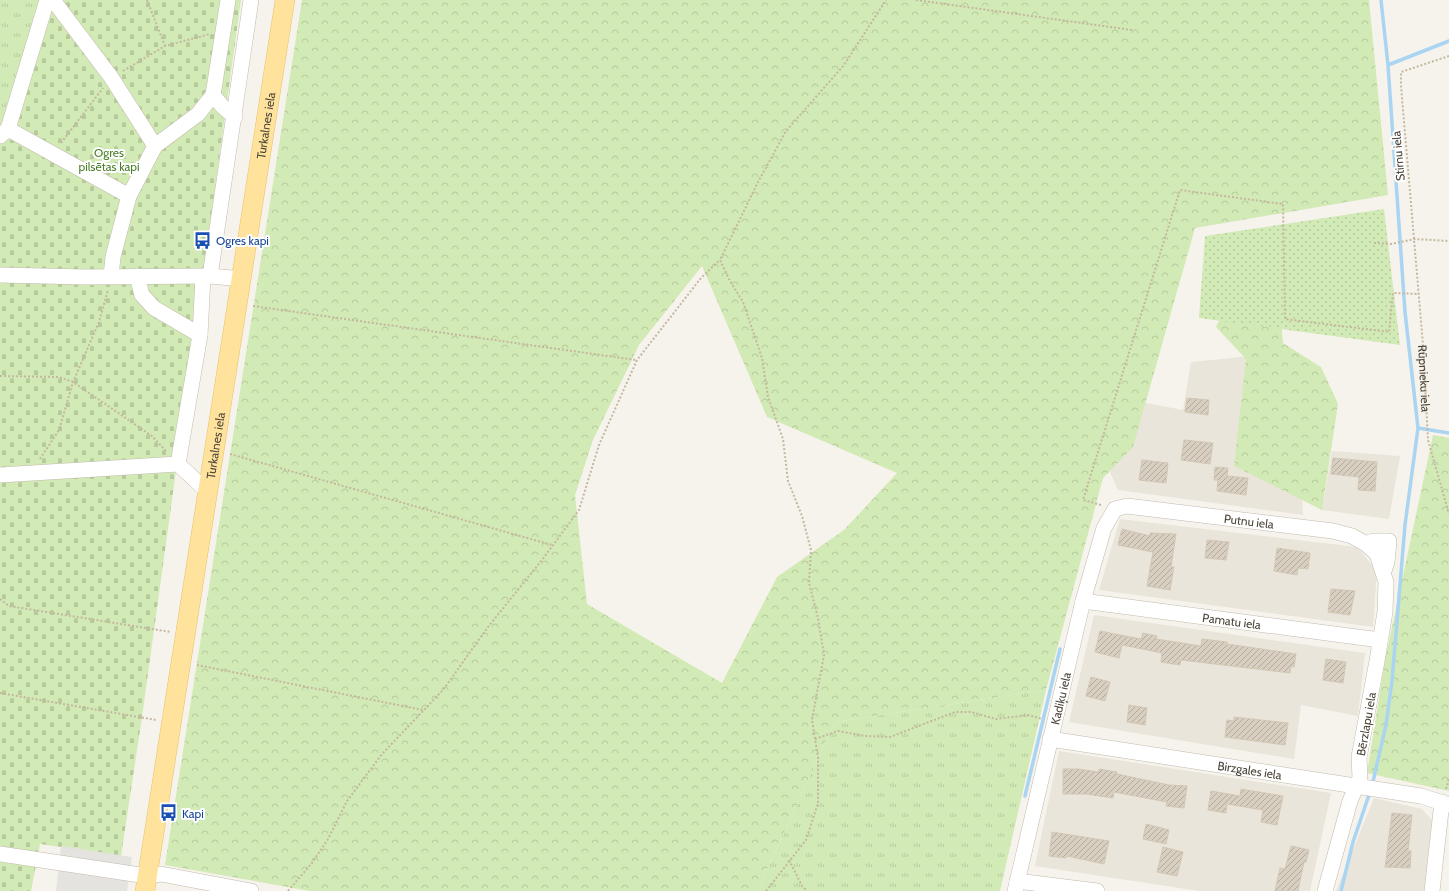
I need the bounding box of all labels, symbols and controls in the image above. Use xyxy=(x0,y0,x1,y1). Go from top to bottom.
street label: Turkalnes iela xyxy=(253,91,278,160)
street label: Stirnu iela xyxy=(1388,130,1408,182)
park label: Ogres pilsētas kapi xyxy=(79,145,139,174)
bus stop icon: Ogres kapi xyxy=(193,230,213,250)
place label: Ogres kapi xyxy=(216,233,269,248)
street label: Rūpnieku iela xyxy=(1415,344,1434,413)
street label: Turkalnes iela xyxy=(202,411,228,480)
street label: Putnu iela xyxy=(1223,510,1275,531)
street label: Pamatu iela xyxy=(1201,609,1262,632)
street label: Kadiķu iela xyxy=(1047,670,1074,726)
street label: Bērzlapu iela xyxy=(1353,691,1379,757)
street label: Birzgales iela xyxy=(1217,757,1283,782)
bus stop icon: Kapi xyxy=(159,803,179,823)
place label: Kapi xyxy=(182,806,204,821)

